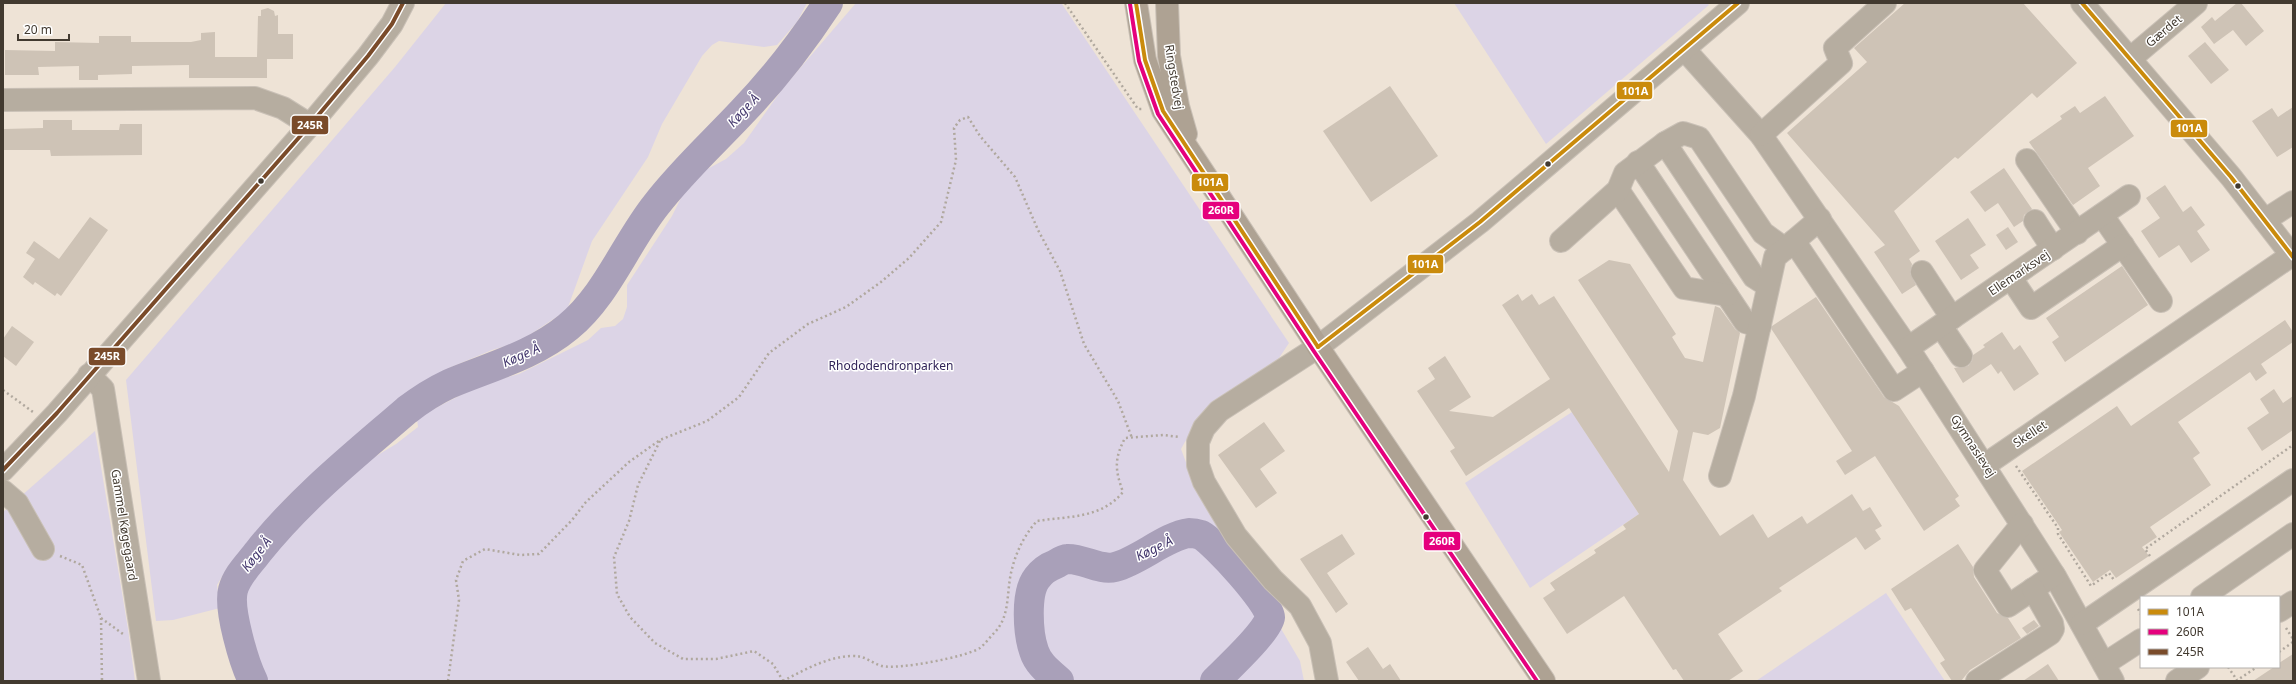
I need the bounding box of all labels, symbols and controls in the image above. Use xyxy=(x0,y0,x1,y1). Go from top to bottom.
street label: Gærdet xyxy=(2142,10,2186,51)
scale bar xyxy=(18,16,69,42)
text: 20 m xyxy=(24,21,52,38)
street label: Ringstedvej xyxy=(1161,43,1188,111)
line badge: 101A xyxy=(1616,81,1653,100)
text: 101A xyxy=(1622,83,1649,98)
water label: Køge Å xyxy=(723,89,763,131)
line badge: 245R xyxy=(291,115,329,135)
text: 245R xyxy=(297,117,324,132)
line badge: 101A xyxy=(2170,119,2208,138)
text: 101A xyxy=(2176,120,2203,135)
unlabelled marker xyxy=(1543,159,1553,169)
line badge: 101A xyxy=(1191,173,1229,192)
text: 101A xyxy=(1197,174,1224,189)
unlabelled marker xyxy=(256,176,266,186)
unlabelled marker xyxy=(2233,181,2243,191)
line badge: 260R xyxy=(1202,201,1240,220)
text: 260R xyxy=(1208,202,1235,217)
street label: Ellemarksvej xyxy=(1985,246,2053,299)
line badge: 101A xyxy=(1407,254,1444,274)
text: 101A xyxy=(1412,256,1439,271)
water label: Køge Å xyxy=(499,339,543,371)
line badge: 245R xyxy=(88,347,126,366)
text: 245R xyxy=(94,348,121,363)
park label: Rhododendronparken xyxy=(829,357,953,374)
street label: Gymnasievej xyxy=(1947,411,2000,480)
street label: Skellet xyxy=(2010,416,2050,451)
street label: Gammel Køgegaard xyxy=(107,468,142,582)
unlabelled marker xyxy=(1421,512,1431,522)
water label: Køge Å xyxy=(1132,531,1176,565)
line badge: 260R xyxy=(1423,531,1461,551)
water label: Køge Å xyxy=(237,533,275,575)
text: 260R xyxy=(1429,533,1456,548)
legend xyxy=(2140,596,2280,668)
text: 101A xyxy=(2176,603,2205,620)
text: 260R xyxy=(2176,623,2205,640)
text: 245R xyxy=(2176,643,2205,660)

